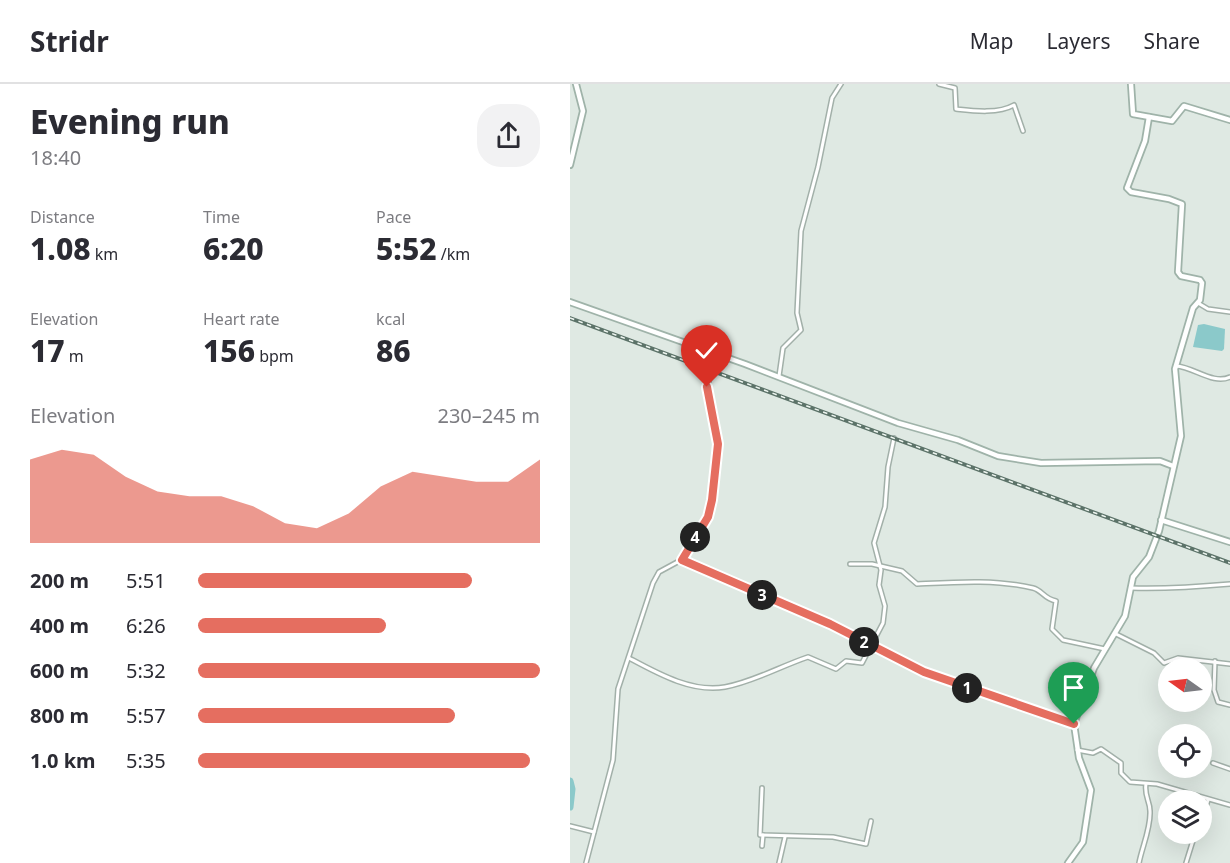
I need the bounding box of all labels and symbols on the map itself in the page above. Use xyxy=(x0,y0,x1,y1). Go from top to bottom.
pin xyxy=(681,325,732,387)
pin: 4 xyxy=(680,522,710,552)
pin: 3 xyxy=(747,580,777,610)
pin: 2 xyxy=(849,627,879,657)
north arrow xyxy=(1158,658,1212,712)
pin xyxy=(1048,662,1099,724)
pin: 1 xyxy=(952,673,982,703)

